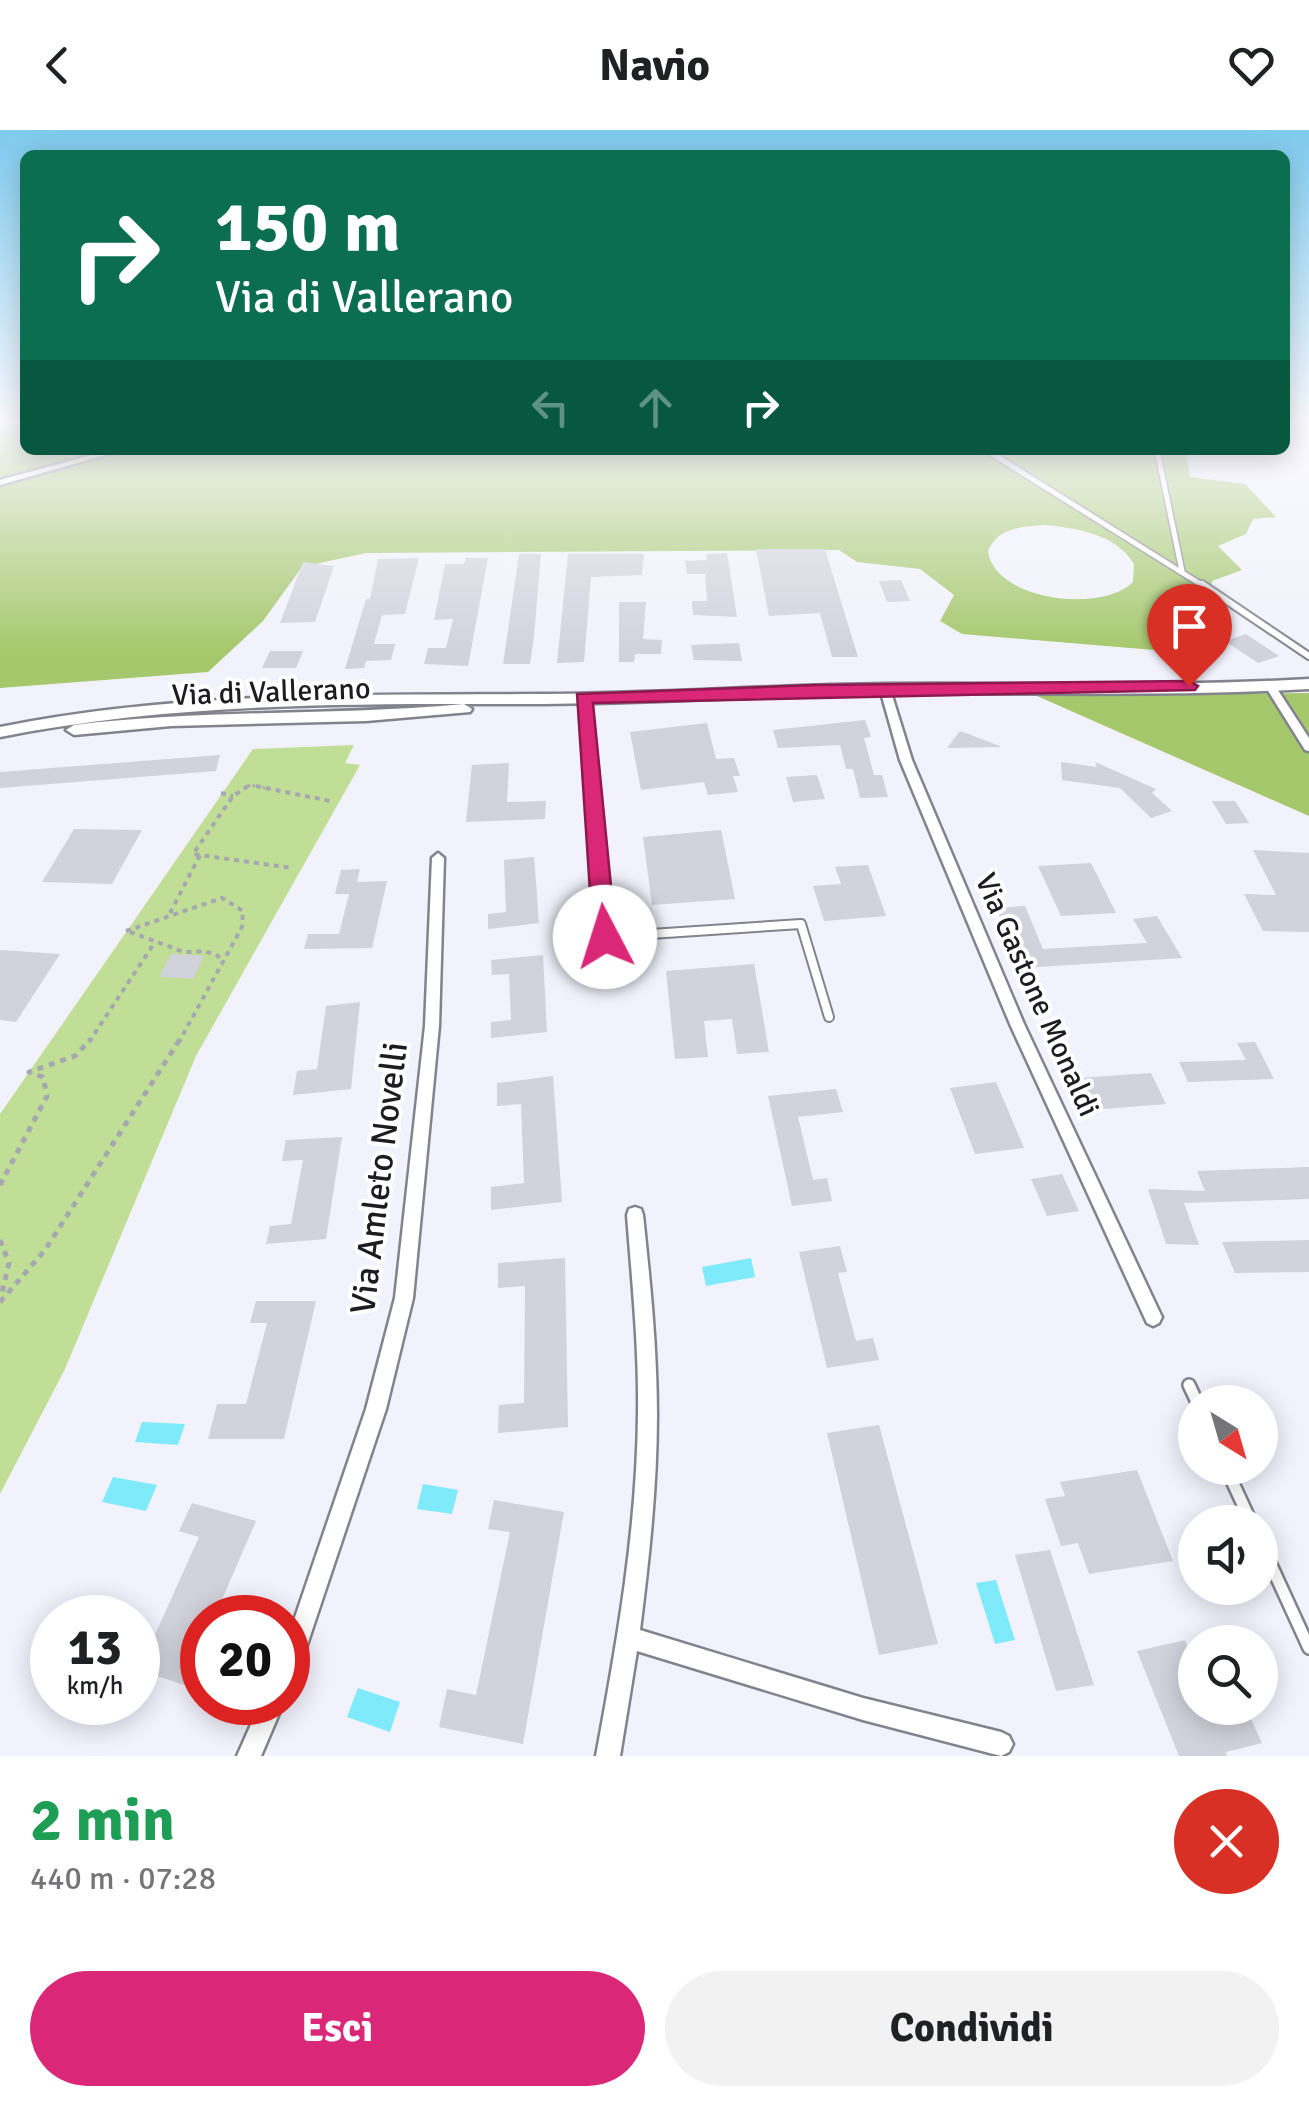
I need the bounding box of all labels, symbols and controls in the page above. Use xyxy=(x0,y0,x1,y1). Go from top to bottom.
icon: back xyxy=(30,38,85,93)
text: Navio xyxy=(599,38,710,93)
icon: heart xyxy=(1224,38,1279,93)
text: 150 m xyxy=(215,184,400,270)
icon: right xyxy=(50,190,180,320)
text: Via di Vallerano xyxy=(215,270,513,325)
icon: left xyxy=(523,380,578,435)
icon: ahead xyxy=(628,380,683,435)
icon: right xyxy=(733,380,788,435)
pin xyxy=(1147,584,1232,687)
icon: arrive xyxy=(1162,599,1217,654)
street label: Via di Vallerano xyxy=(171,670,371,714)
street label: Via Gastone Monaldi xyxy=(967,868,1107,1122)
position arrow xyxy=(553,885,657,989)
street label: Via Amleto Novelli xyxy=(341,1040,417,1316)
north arrow xyxy=(1178,1385,1278,1485)
map controls xyxy=(1178,1385,1278,1725)
button: sound xyxy=(1178,1505,1278,1605)
speed limit sign: 20 xyxy=(180,1595,310,1725)
text: 13 xyxy=(68,1617,122,1679)
button: search xyxy=(1178,1625,1278,1725)
text: km/h xyxy=(67,1670,123,1701)
text: 2 min xyxy=(30,1784,175,1858)
button: close xyxy=(1174,1789,1279,1894)
text: 440 m · 07:28 xyxy=(30,1859,216,1898)
button: Esci xyxy=(30,1971,645,2086)
button: Condividi xyxy=(665,1971,1279,2086)

